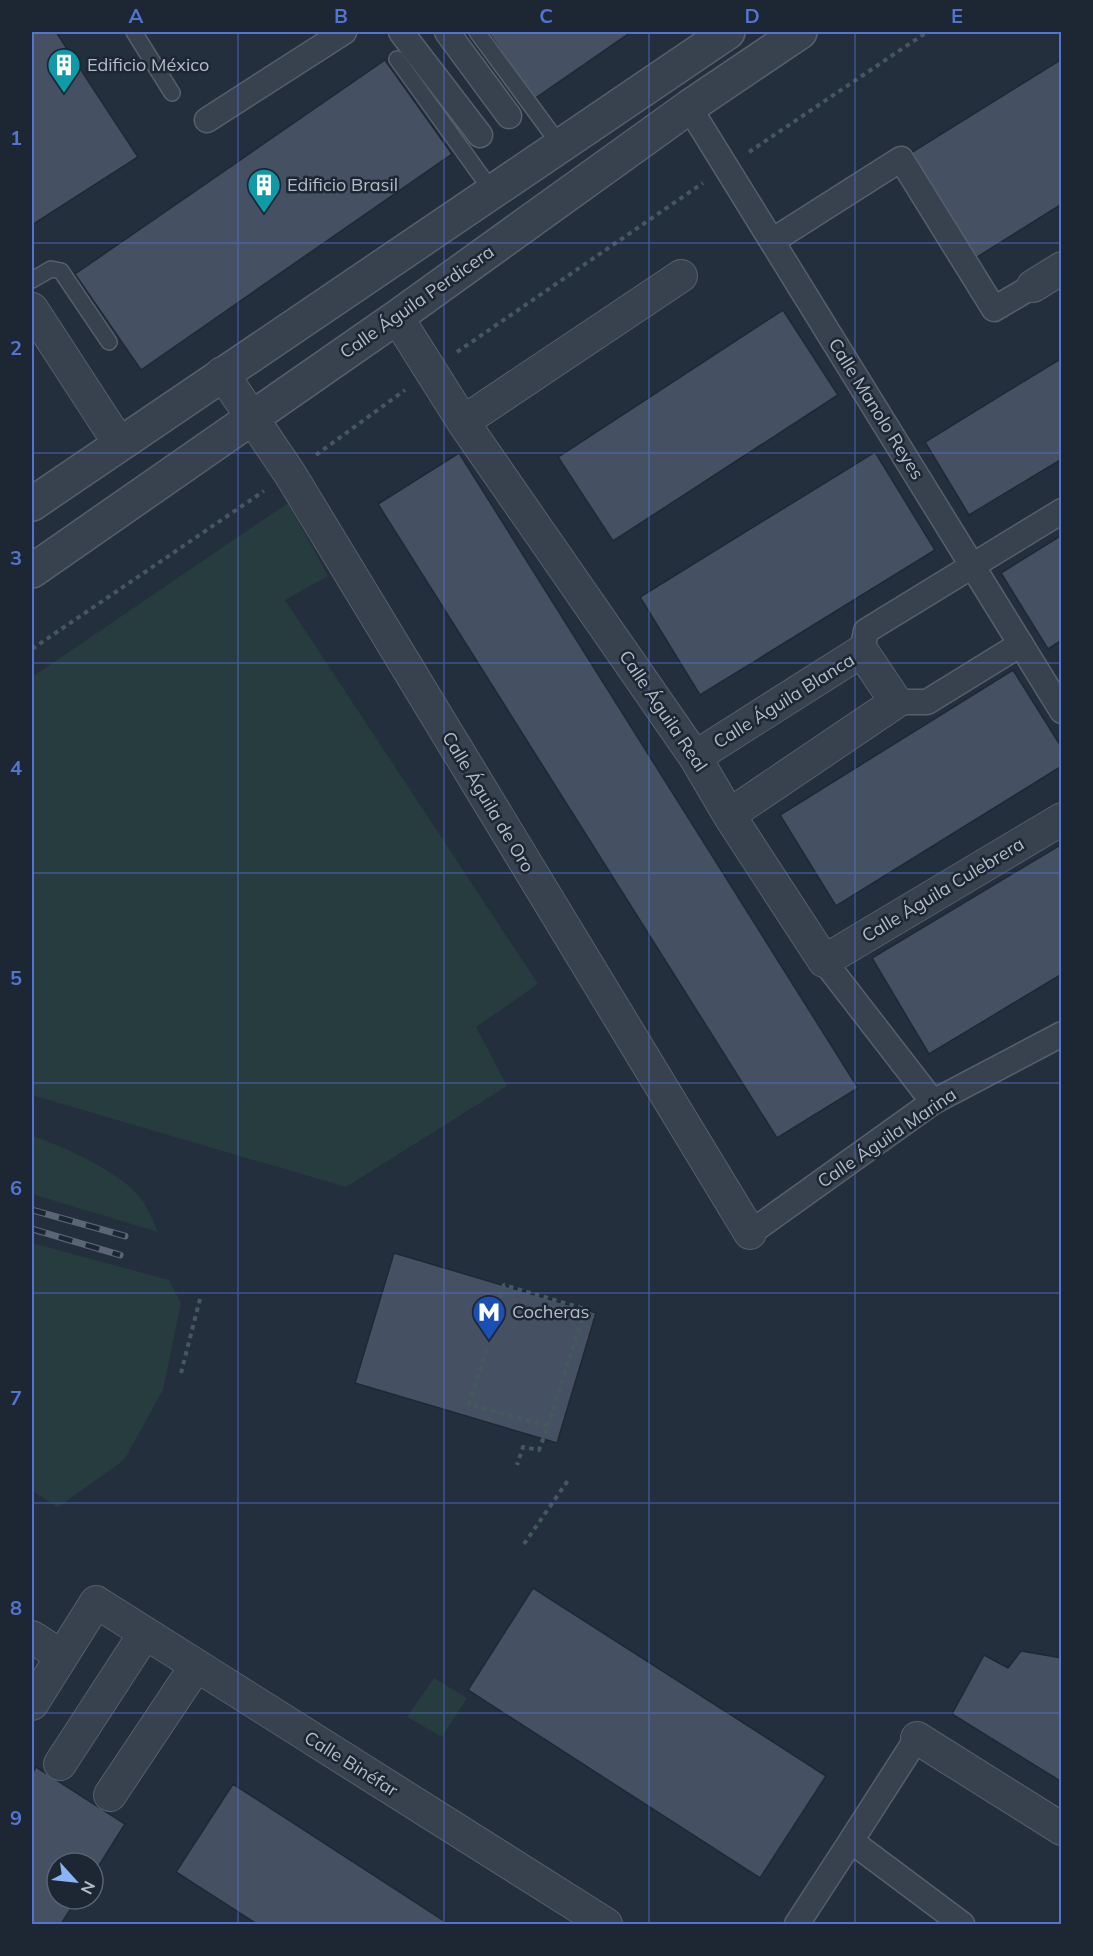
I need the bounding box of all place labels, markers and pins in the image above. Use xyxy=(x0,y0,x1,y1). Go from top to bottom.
building icon: Edificio México xyxy=(46,47,82,94)
place label: Edificio México xyxy=(87,53,209,76)
building icon: Edificio Brasil xyxy=(246,167,282,214)
place label: Edificio Brasil xyxy=(287,173,398,196)
metro station icon: Cocheras xyxy=(471,1294,507,1341)
place label: Cocheras xyxy=(512,1300,589,1323)

